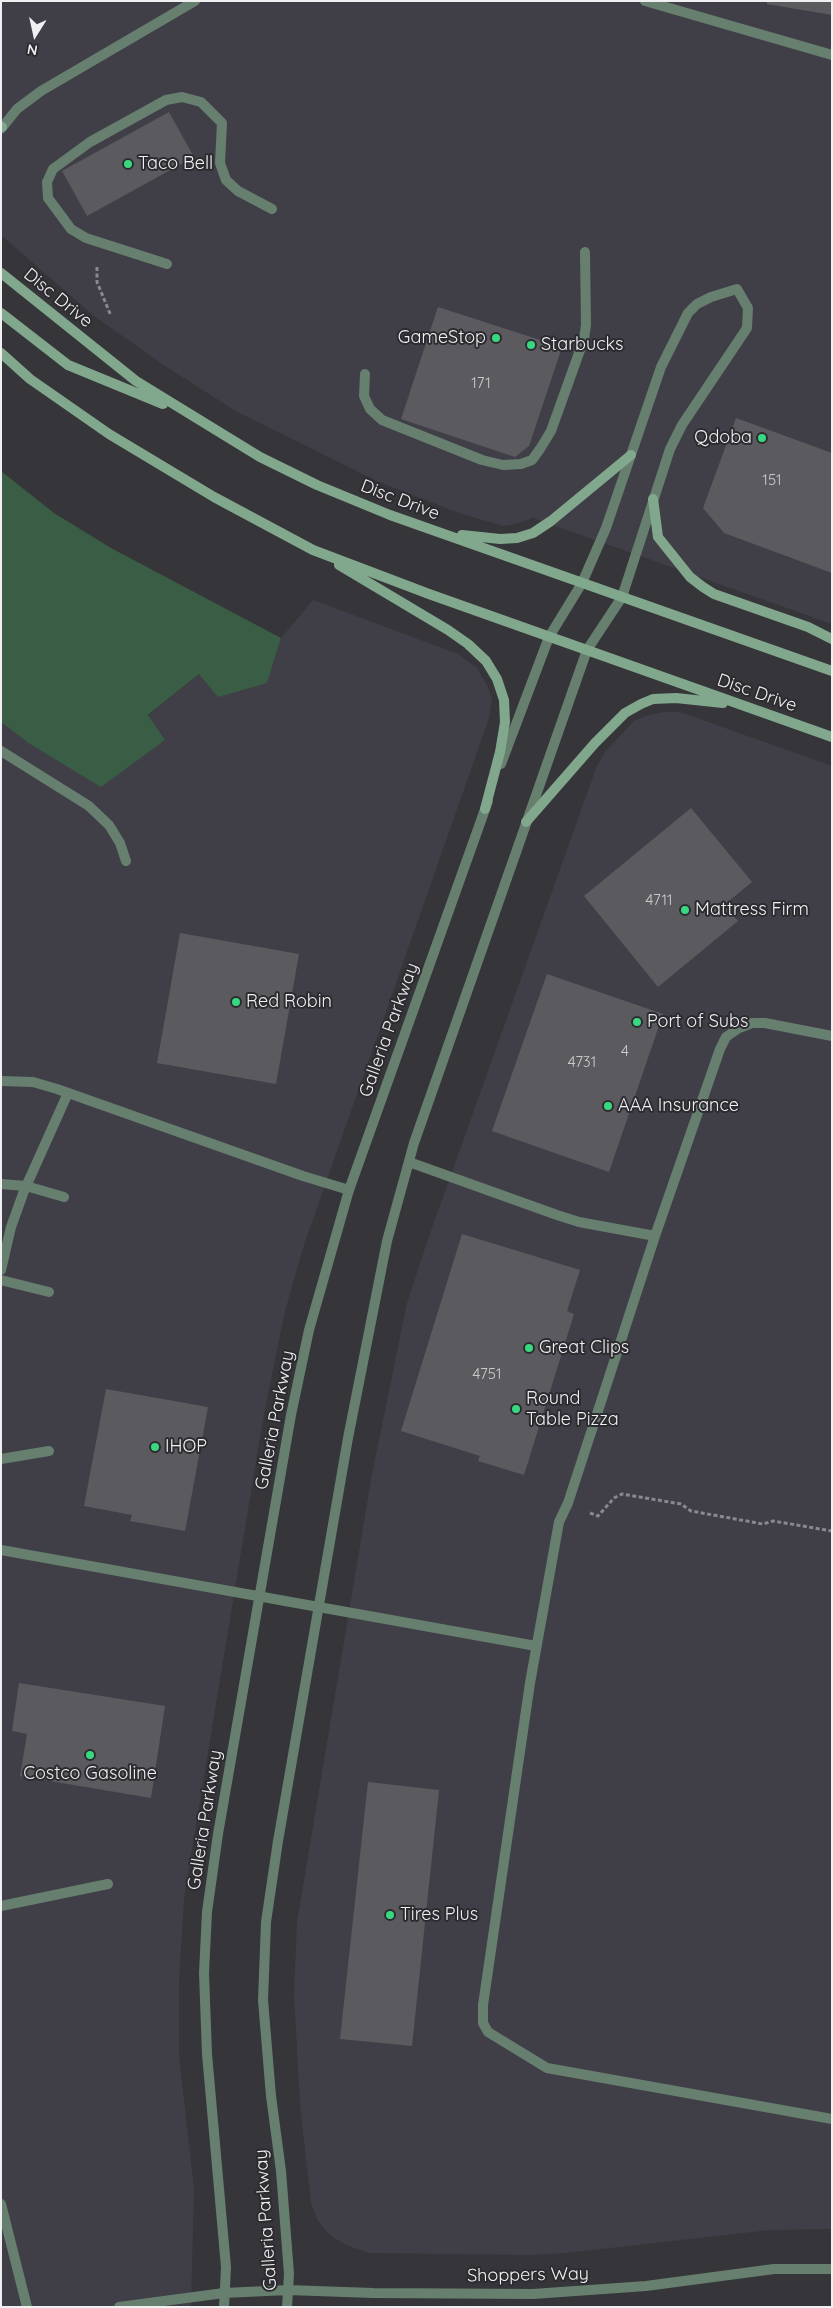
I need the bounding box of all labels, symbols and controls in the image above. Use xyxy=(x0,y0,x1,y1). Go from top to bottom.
north arrow xyxy=(10,10,60,60)
text: N xyxy=(26,40,39,60)
place label: Taco Bell xyxy=(138,153,213,175)
marker: Taco Bell xyxy=(122,158,134,170)
street label: Disc Drive xyxy=(19,264,97,332)
place label: GameStop xyxy=(398,327,486,349)
marker: GameStop xyxy=(490,332,502,344)
place label: Starbucks xyxy=(541,334,624,356)
marker: Starbucks xyxy=(525,339,537,351)
house number: 171 xyxy=(471,374,491,392)
place label: Qdoba xyxy=(694,427,752,449)
marker: Qdoba xyxy=(756,432,768,444)
house number: 151 xyxy=(762,471,782,489)
street label: Disc Drive xyxy=(357,475,443,525)
street label: Disc Drive xyxy=(714,669,800,717)
house number: 4711 xyxy=(646,891,672,909)
place label: Mattress Firm xyxy=(695,899,809,921)
marker: Mattress Firm xyxy=(679,904,691,916)
street label: Galleria Parkway xyxy=(355,960,423,1100)
place label: Red Robin xyxy=(246,991,332,1013)
marker: Red Robin xyxy=(230,996,242,1008)
place label: Port of Subs xyxy=(647,1011,748,1033)
marker: Port of Subs xyxy=(631,1016,643,1028)
house number: 4 xyxy=(621,1042,629,1060)
house number: 4731 xyxy=(568,1053,596,1071)
place label: AAA Insurance xyxy=(618,1095,739,1117)
marker: AAA Insurance xyxy=(602,1100,614,1112)
place label: Great Clips xyxy=(539,1337,629,1359)
marker: Great Clips xyxy=(523,1342,535,1354)
street label: Galleria Parkway xyxy=(251,1349,299,1491)
house number: 4751 xyxy=(473,1365,501,1383)
place label: Round Table Pizza xyxy=(526,1388,619,1430)
marker: Round Table Pizza xyxy=(510,1403,522,1415)
place label: IHOP xyxy=(165,1436,207,1458)
marker: IHOP xyxy=(149,1441,161,1453)
street label: Galleria Parkway xyxy=(183,1748,227,1892)
marker: Costco Gasoline xyxy=(84,1749,96,1761)
place label: Costco Gasoline xyxy=(23,1763,157,1785)
place label: Tires Plus xyxy=(400,1904,478,1926)
marker: Tires Plus xyxy=(384,1909,396,1921)
street label: Galleria Parkway xyxy=(250,2149,282,2291)
street label: Shoppers Way xyxy=(467,2263,589,2287)

